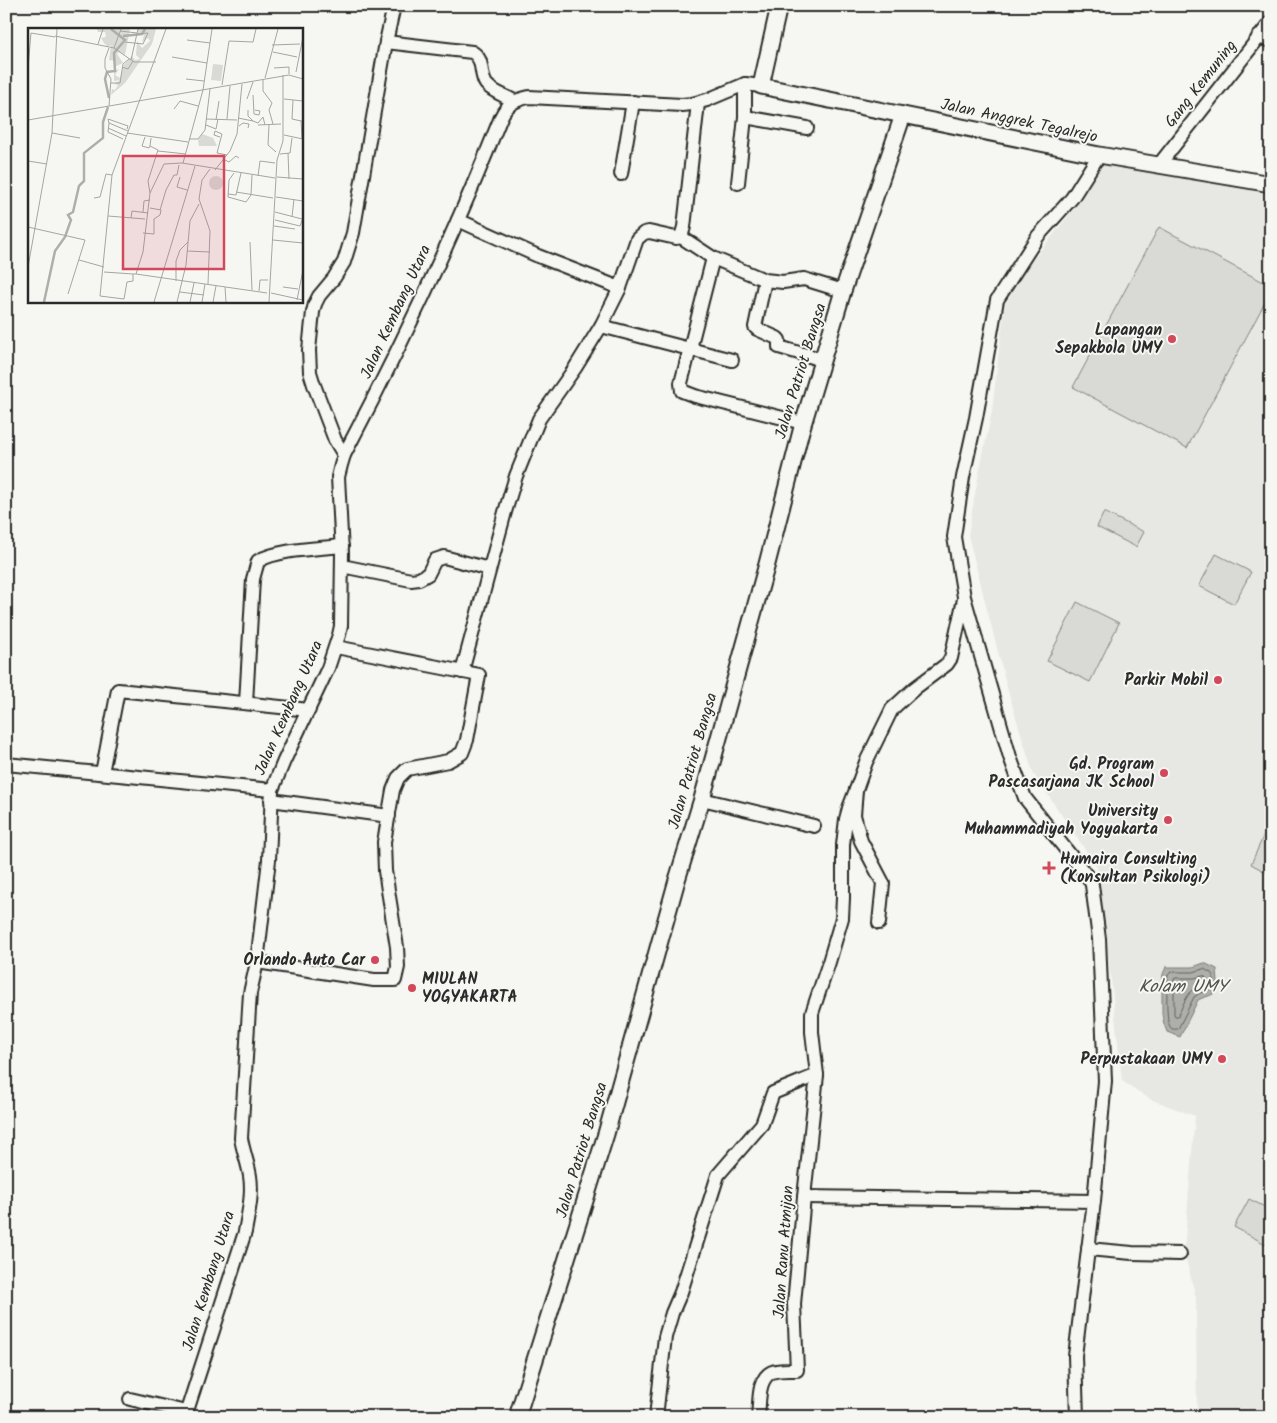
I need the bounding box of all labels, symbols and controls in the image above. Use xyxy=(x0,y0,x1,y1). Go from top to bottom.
inset map xyxy=(28,28,302,302)
street label: Gang Kemuning xyxy=(1159,35,1243,133)
street label: Jalan Anggrek Tegalrejo xyxy=(938,92,1100,150)
street label: Jalan Kembang Utara xyxy=(354,241,438,383)
street label: Jalan Patriot Bangsa xyxy=(768,300,834,442)
place label: Lapangan Sepakbola UMY xyxy=(1055,318,1163,361)
marker: Lapangan Sepakbola UMY xyxy=(1166,333,1178,345)
street label: Jalan Kembang Utara xyxy=(248,637,330,779)
place label: Parkir Mobil xyxy=(1124,668,1209,693)
marker: Parkir Mobil xyxy=(1212,674,1224,686)
street label: Jalan Patriot Bangsa xyxy=(662,690,724,832)
place label: Gd. Program Pascasarjana JK School xyxy=(989,752,1155,795)
marker: Gd. Program Pascasarjana JK School xyxy=(1158,767,1170,779)
place label: University Muhammadiyah Yogyakarta xyxy=(964,799,1159,842)
marker: University Muhammadiyah Yogyakarta xyxy=(1162,814,1174,826)
place label: Humaira Consulting (Konsultan Psikologi) xyxy=(1060,847,1211,890)
marker: Humaira Consulting (Konsultan Psikologi) xyxy=(1042,861,1056,875)
place label: Orlando Auto Car xyxy=(244,948,366,973)
marker: Orlando Auto Car xyxy=(369,954,381,966)
place label: MIULAN YOGYAKARTA xyxy=(422,967,518,1010)
water label: Kolam UMY xyxy=(1139,973,1232,1002)
marker: MIULAN YOGYAKARTA xyxy=(406,982,418,994)
place label: Perpustakaan UMY xyxy=(1081,1047,1213,1072)
marker: Perpustakaan UMY xyxy=(1216,1053,1228,1065)
street label: Jalan Patriot Bangsa xyxy=(549,1079,615,1221)
street label: Jalan Ranu Atmijan xyxy=(767,1185,801,1319)
street label: Jalan Kembang Utara xyxy=(176,1208,242,1354)

